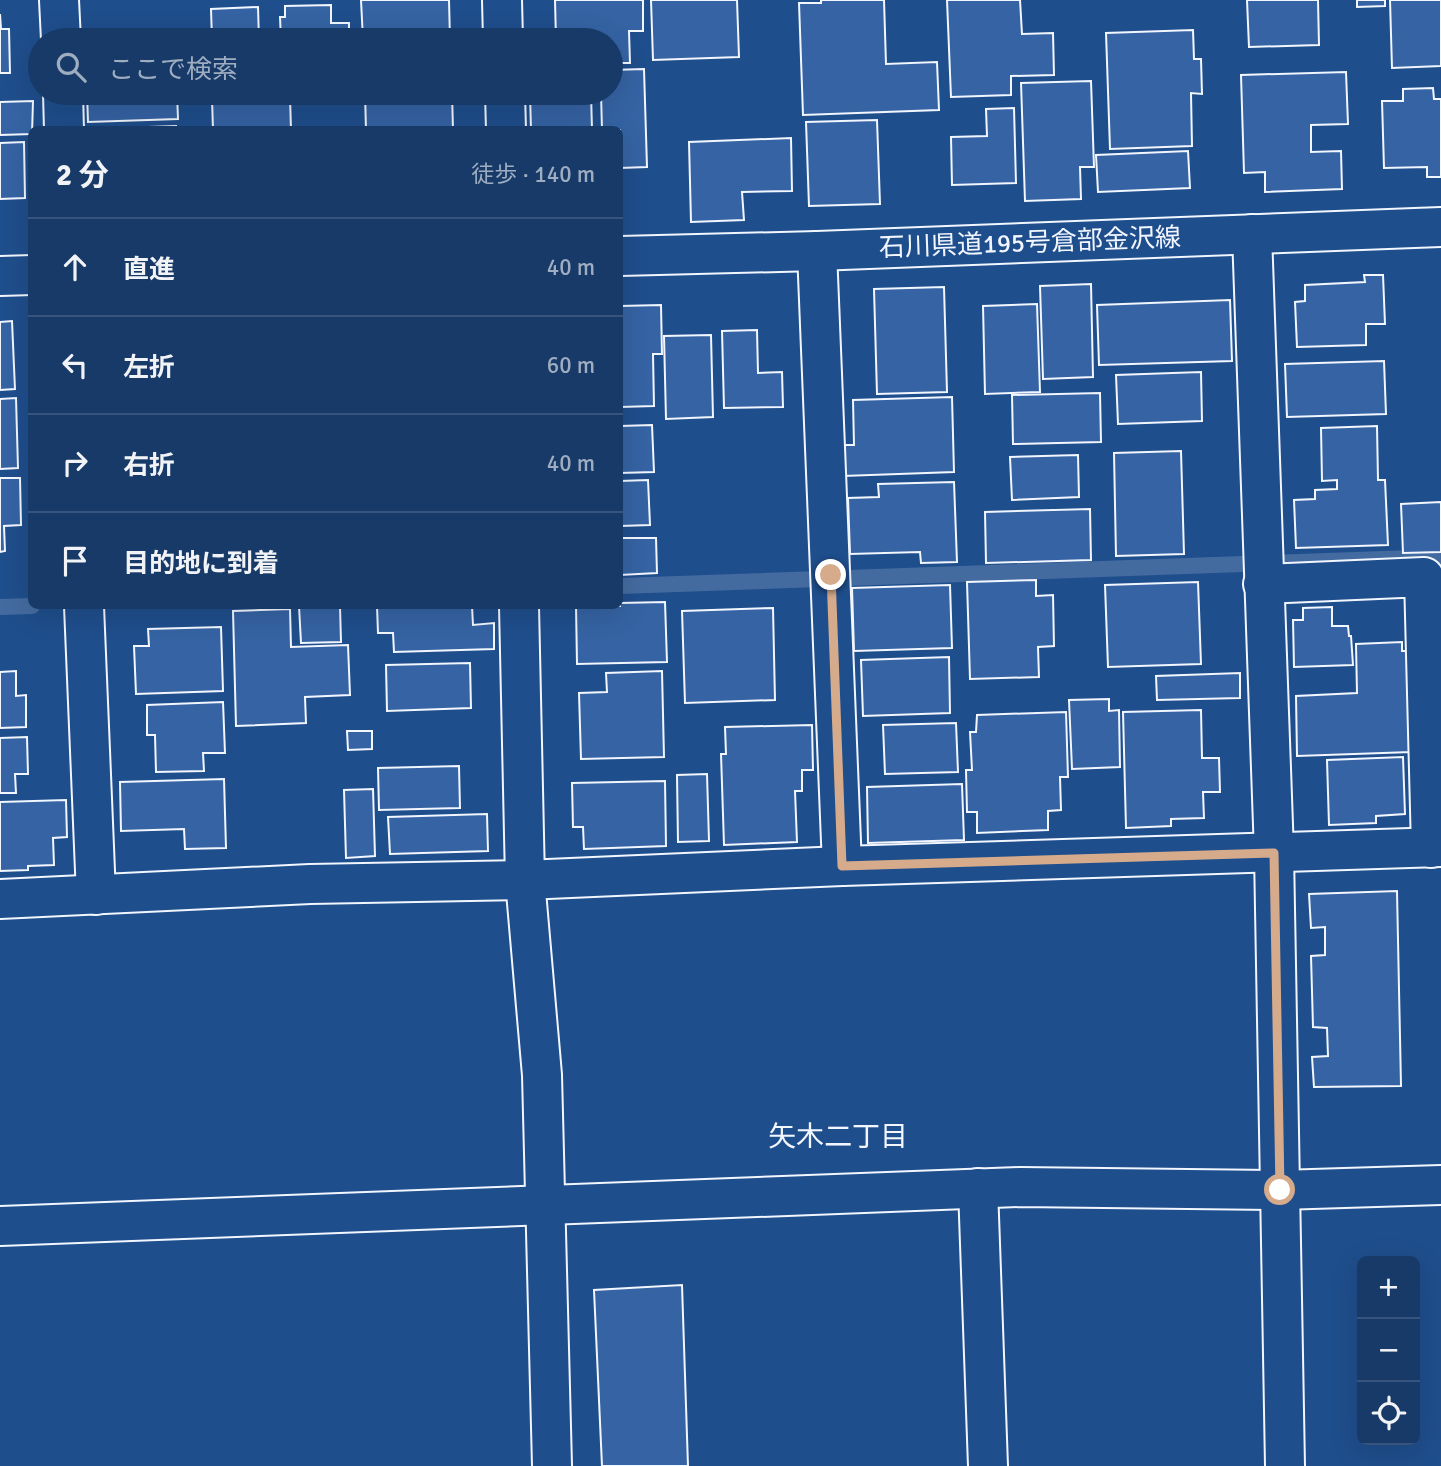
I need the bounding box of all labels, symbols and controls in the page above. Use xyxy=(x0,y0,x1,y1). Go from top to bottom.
search box xyxy=(28,28,623,105)
icon: search xyxy=(52,48,90,86)
text: ここで検索 xyxy=(108,54,238,86)
text: 2 分 xyxy=(56,157,109,194)
text: 徒歩 · 140 m xyxy=(471,160,595,189)
street label: 石川県道195号倉部金沢線 xyxy=(878,222,1182,264)
icon: ahead xyxy=(56,248,94,286)
text: 40 m xyxy=(547,253,595,282)
text: 直進 xyxy=(123,254,175,286)
icon: left xyxy=(56,346,94,384)
text: 60 m xyxy=(547,351,595,380)
text: 左折 xyxy=(123,352,175,384)
icon: right xyxy=(56,444,94,482)
text: 40 m xyxy=(547,449,595,478)
text: 右折 xyxy=(123,450,175,482)
icon: arrive xyxy=(56,542,94,580)
text: 目的地に到着 xyxy=(123,548,279,580)
route end xyxy=(815,559,846,590)
district label: 矢木二丁目 xyxy=(768,1120,908,1154)
route start xyxy=(1264,1174,1295,1205)
map controls xyxy=(1357,1256,1420,1445)
button: + xyxy=(1357,1256,1420,1319)
button: − xyxy=(1357,1319,1420,1382)
button: locate xyxy=(1357,1382,1420,1445)

